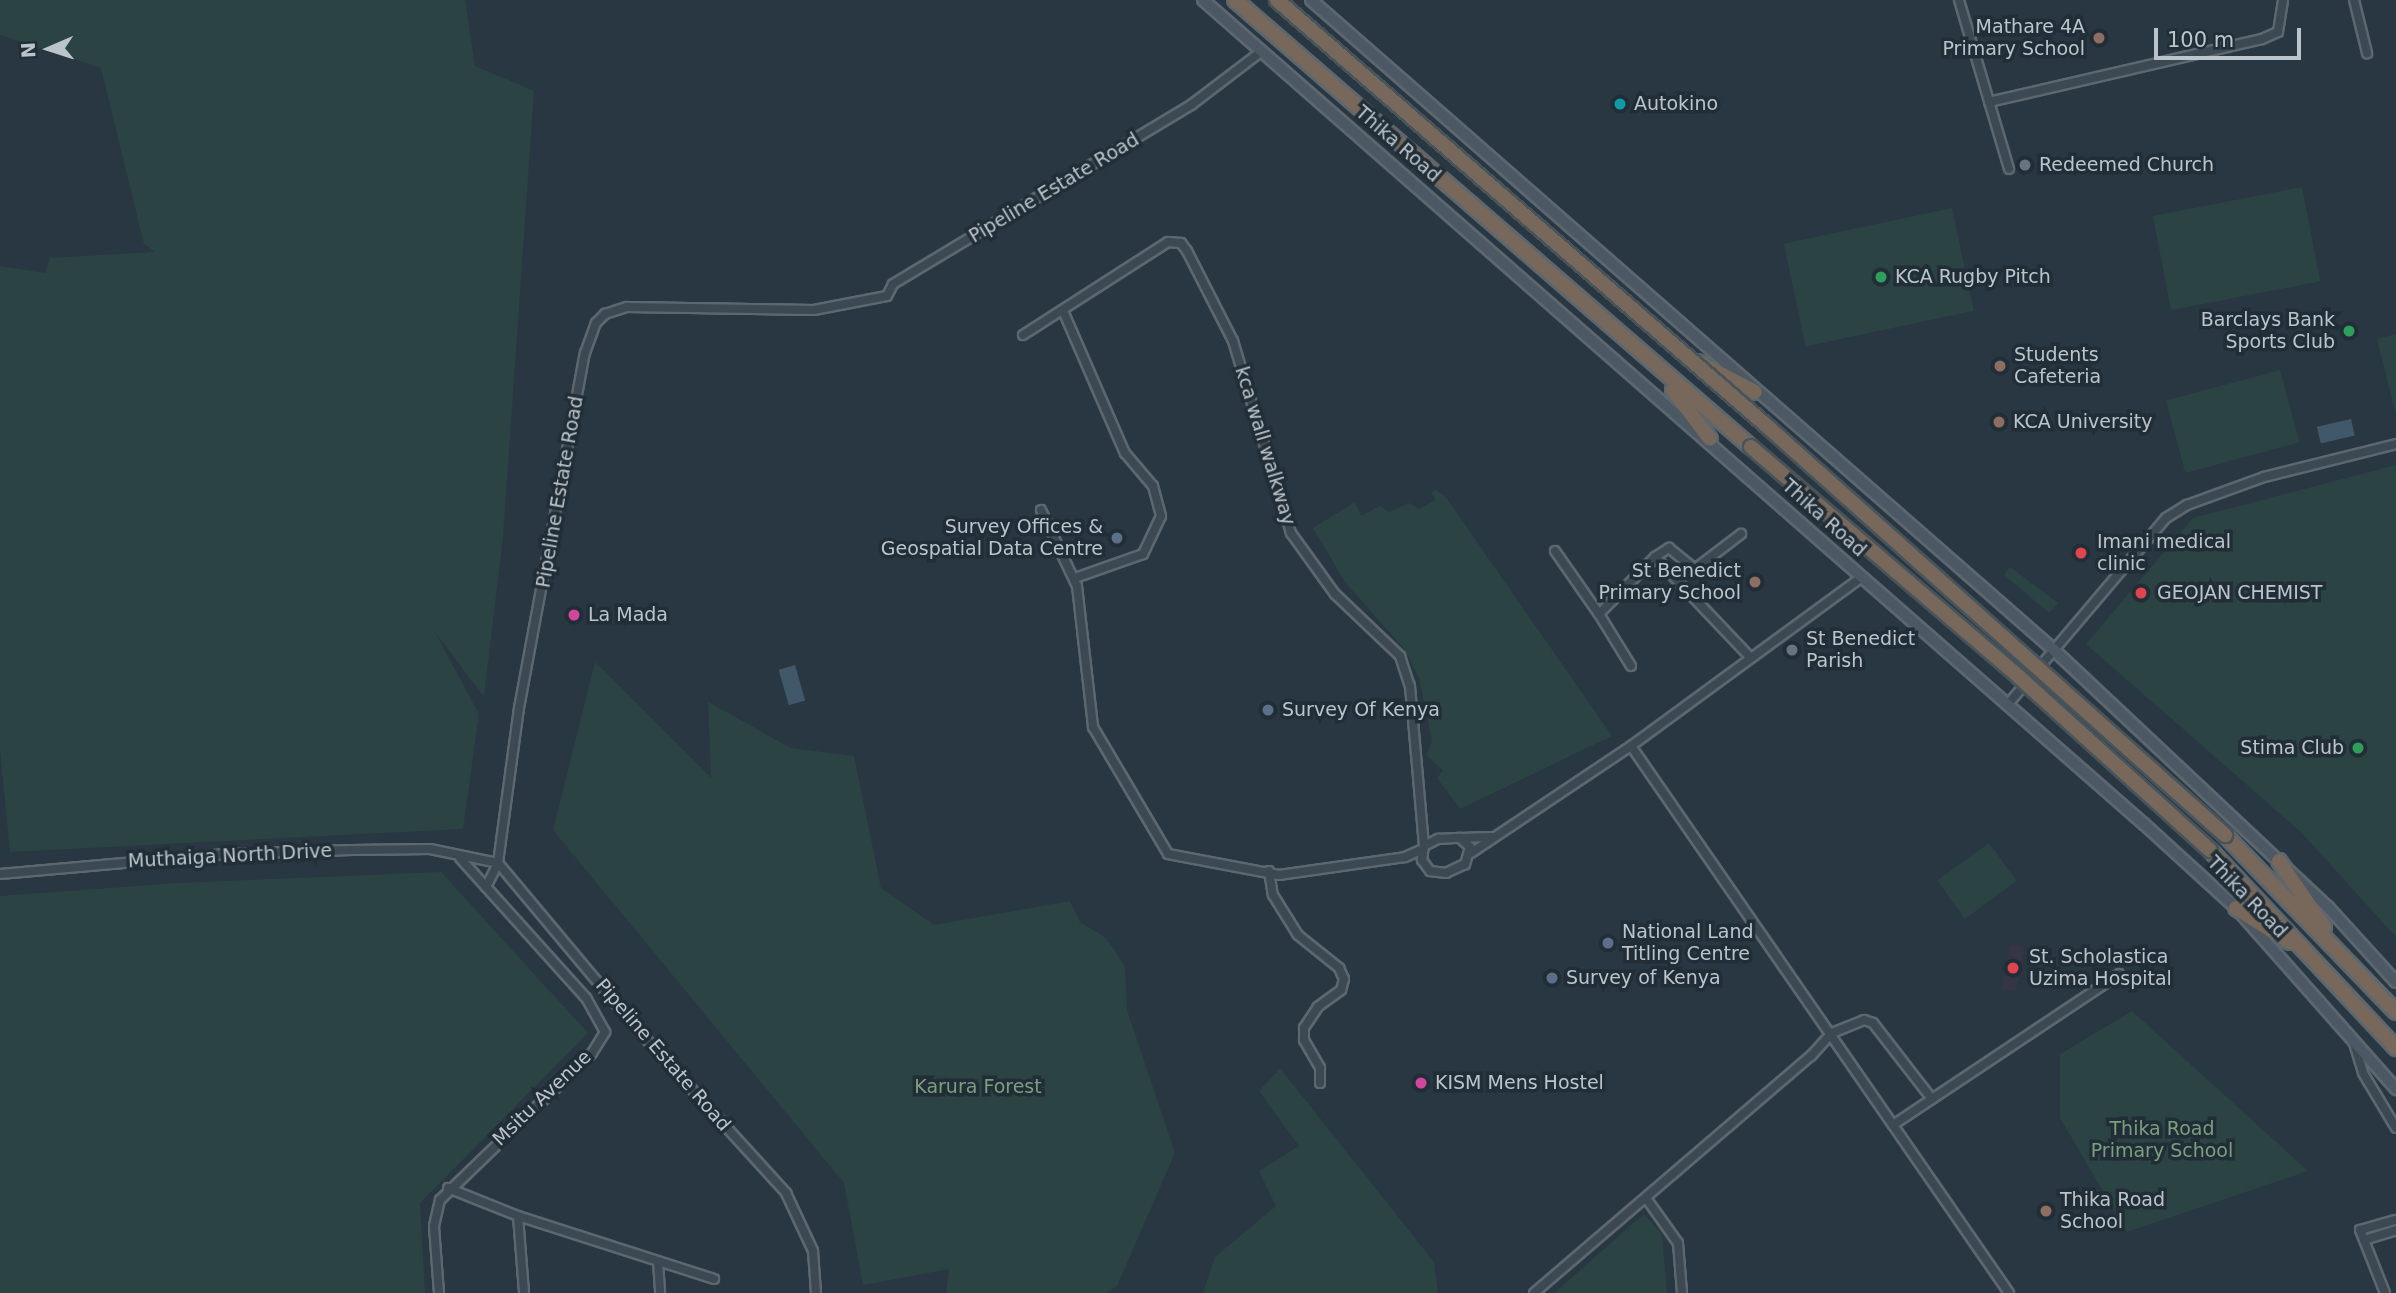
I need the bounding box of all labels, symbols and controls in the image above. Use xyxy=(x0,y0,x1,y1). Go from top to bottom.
north arrow xyxy=(14,14,84,84)
scale bar xyxy=(2158,14,2305,58)
place label: Mathare 4A Primary School xyxy=(1942,16,2085,60)
text: 100 m xyxy=(2167,28,2234,52)
marker: Mathare 4A Primary School xyxy=(2091,30,2107,46)
text: N xyxy=(17,42,39,59)
place label: Autokino xyxy=(1634,93,1718,115)
marker: Autokino xyxy=(1612,96,1628,112)
street label: Thika Road xyxy=(1351,101,1445,187)
street label: Pipeline Estate Road xyxy=(965,128,1143,248)
place label: Redeemed Church xyxy=(2039,154,2214,176)
marker: Redeemed Church xyxy=(2017,157,2033,173)
place label: KCA Rugby Pitch xyxy=(1895,266,2051,288)
marker: KCA Rugby Pitch xyxy=(1873,269,1889,285)
place label: Barclays Bank Sports Club xyxy=(2201,309,2335,353)
marker: Barclays Bank Sports Club xyxy=(2341,323,2357,339)
place label: Students Cafeteria xyxy=(2014,344,2101,388)
marker: Students Cafeteria xyxy=(1992,358,2008,374)
street label: kca wall walkway xyxy=(1230,364,1300,528)
street label: Pipeline Estate Road xyxy=(532,394,588,590)
place label: KCA University xyxy=(2013,411,2153,433)
marker: KCA University xyxy=(1991,414,2007,430)
street label: Thika Road xyxy=(1777,474,1871,562)
place label: Survey Offices & Geospatial Data Centre xyxy=(881,516,1103,560)
marker: Survey Offices & Geospatial Data Centre xyxy=(1109,530,1125,546)
place label: Imani medical clinic xyxy=(2097,531,2231,575)
marker: Imani medical clinic xyxy=(2071,543,2091,563)
place label: St Benedict Primary School xyxy=(1598,560,1741,604)
marker: St Benedict Primary School xyxy=(1747,574,1763,590)
place label: GEOJAN CHEMIST xyxy=(2157,582,2322,604)
marker: GEOJAN CHEMIST xyxy=(2131,583,2151,603)
place label: La Mada xyxy=(588,604,668,626)
marker: La Mada xyxy=(566,607,582,623)
place label: St Benedict Parish xyxy=(1806,628,1915,672)
marker: St Benedict Parish xyxy=(1784,642,1800,658)
place label: Survey Of Kenya xyxy=(1282,699,1440,721)
marker: Survey Of Kenya xyxy=(1260,702,1276,718)
place label: Stima Club xyxy=(2240,737,2344,759)
marker: Stima Club xyxy=(2350,740,2366,756)
street label: Muthaiga North Drive xyxy=(127,839,333,873)
street label: Thika Road xyxy=(2202,851,2292,943)
place label: National Land Titling Centre xyxy=(1622,921,1754,965)
marker: National Land Titling Centre xyxy=(1600,935,1616,951)
place label: St. Scholastica Uzima Hospital xyxy=(2029,946,2172,990)
marker: St. Scholastica Uzima Hospital xyxy=(2003,958,2023,978)
place label: Survey of Kenya xyxy=(1566,967,1721,989)
marker: Survey of Kenya xyxy=(1544,970,1560,986)
street label: Pipeline Estate Road xyxy=(591,974,735,1136)
street label: Msitu Avenue xyxy=(488,1045,596,1151)
place label: KISM Mens Hostel xyxy=(1435,1072,1604,1094)
marker: KISM Mens Hostel xyxy=(1413,1075,1429,1091)
park label: Karura Forest xyxy=(914,1076,1042,1098)
park label: Thika Road Primary School xyxy=(2091,1118,2233,1162)
place label: Thika Road School xyxy=(2060,1189,2165,1233)
marker: Thika Road School xyxy=(2038,1203,2054,1219)

